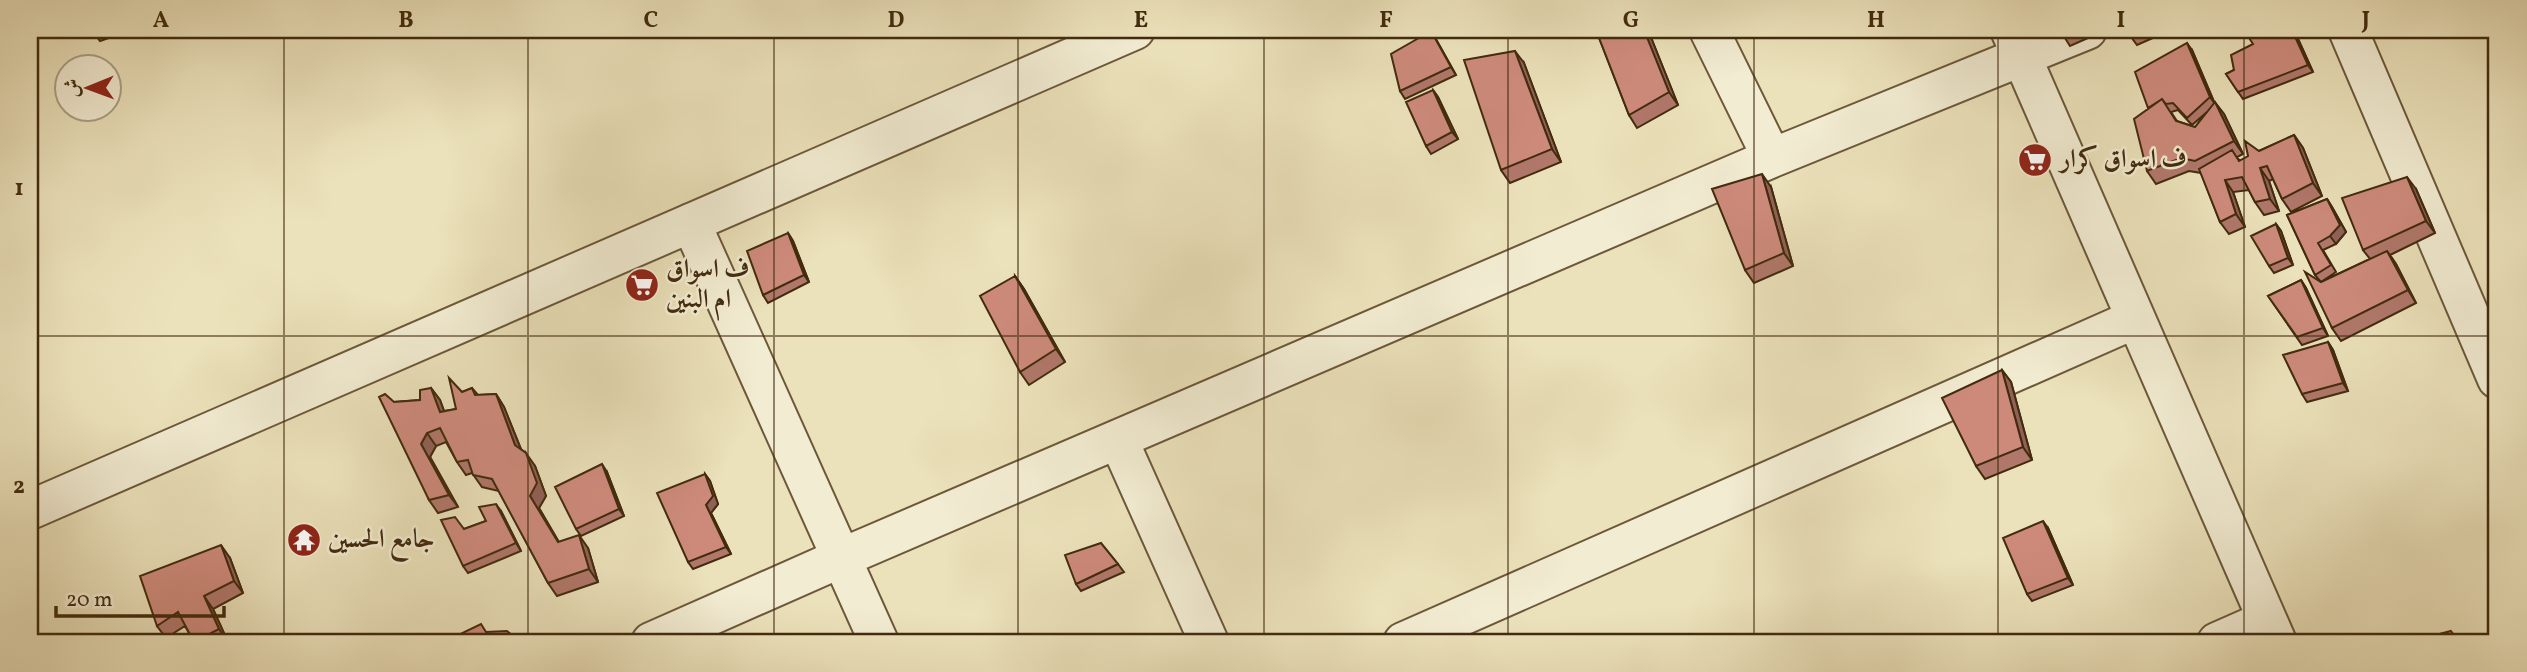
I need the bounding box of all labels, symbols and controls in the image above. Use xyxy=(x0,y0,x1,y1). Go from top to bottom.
text: A xyxy=(153,5,169,37)
text: B xyxy=(398,5,414,37)
text: C xyxy=(644,5,658,37)
text: D xyxy=(888,5,905,37)
text: E xyxy=(1134,5,1148,37)
text: F xyxy=(1379,5,1393,37)
text: G xyxy=(1623,5,1639,37)
text: H xyxy=(1867,5,1885,37)
text: I xyxy=(2117,5,2125,37)
text: J xyxy=(2361,5,2370,37)
north arrow xyxy=(52,52,122,122)
text: ش xyxy=(60,79,86,98)
supermarket icon: ف اسواق كرار xyxy=(2016,141,2054,179)
place label: ف اسواق كرار xyxy=(2057,142,2187,178)
text: 1 xyxy=(14,173,24,205)
place label: ف اسواق ام البنين xyxy=(666,252,750,321)
supermarket icon: ف اسواق ام البنين xyxy=(623,266,661,304)
text: 2 xyxy=(13,471,25,503)
temple icon: جامع الحسين xyxy=(285,521,323,559)
place label: جامع الحسين xyxy=(328,522,434,562)
scale bar xyxy=(56,574,224,618)
text: 20 m xyxy=(66,586,112,615)

